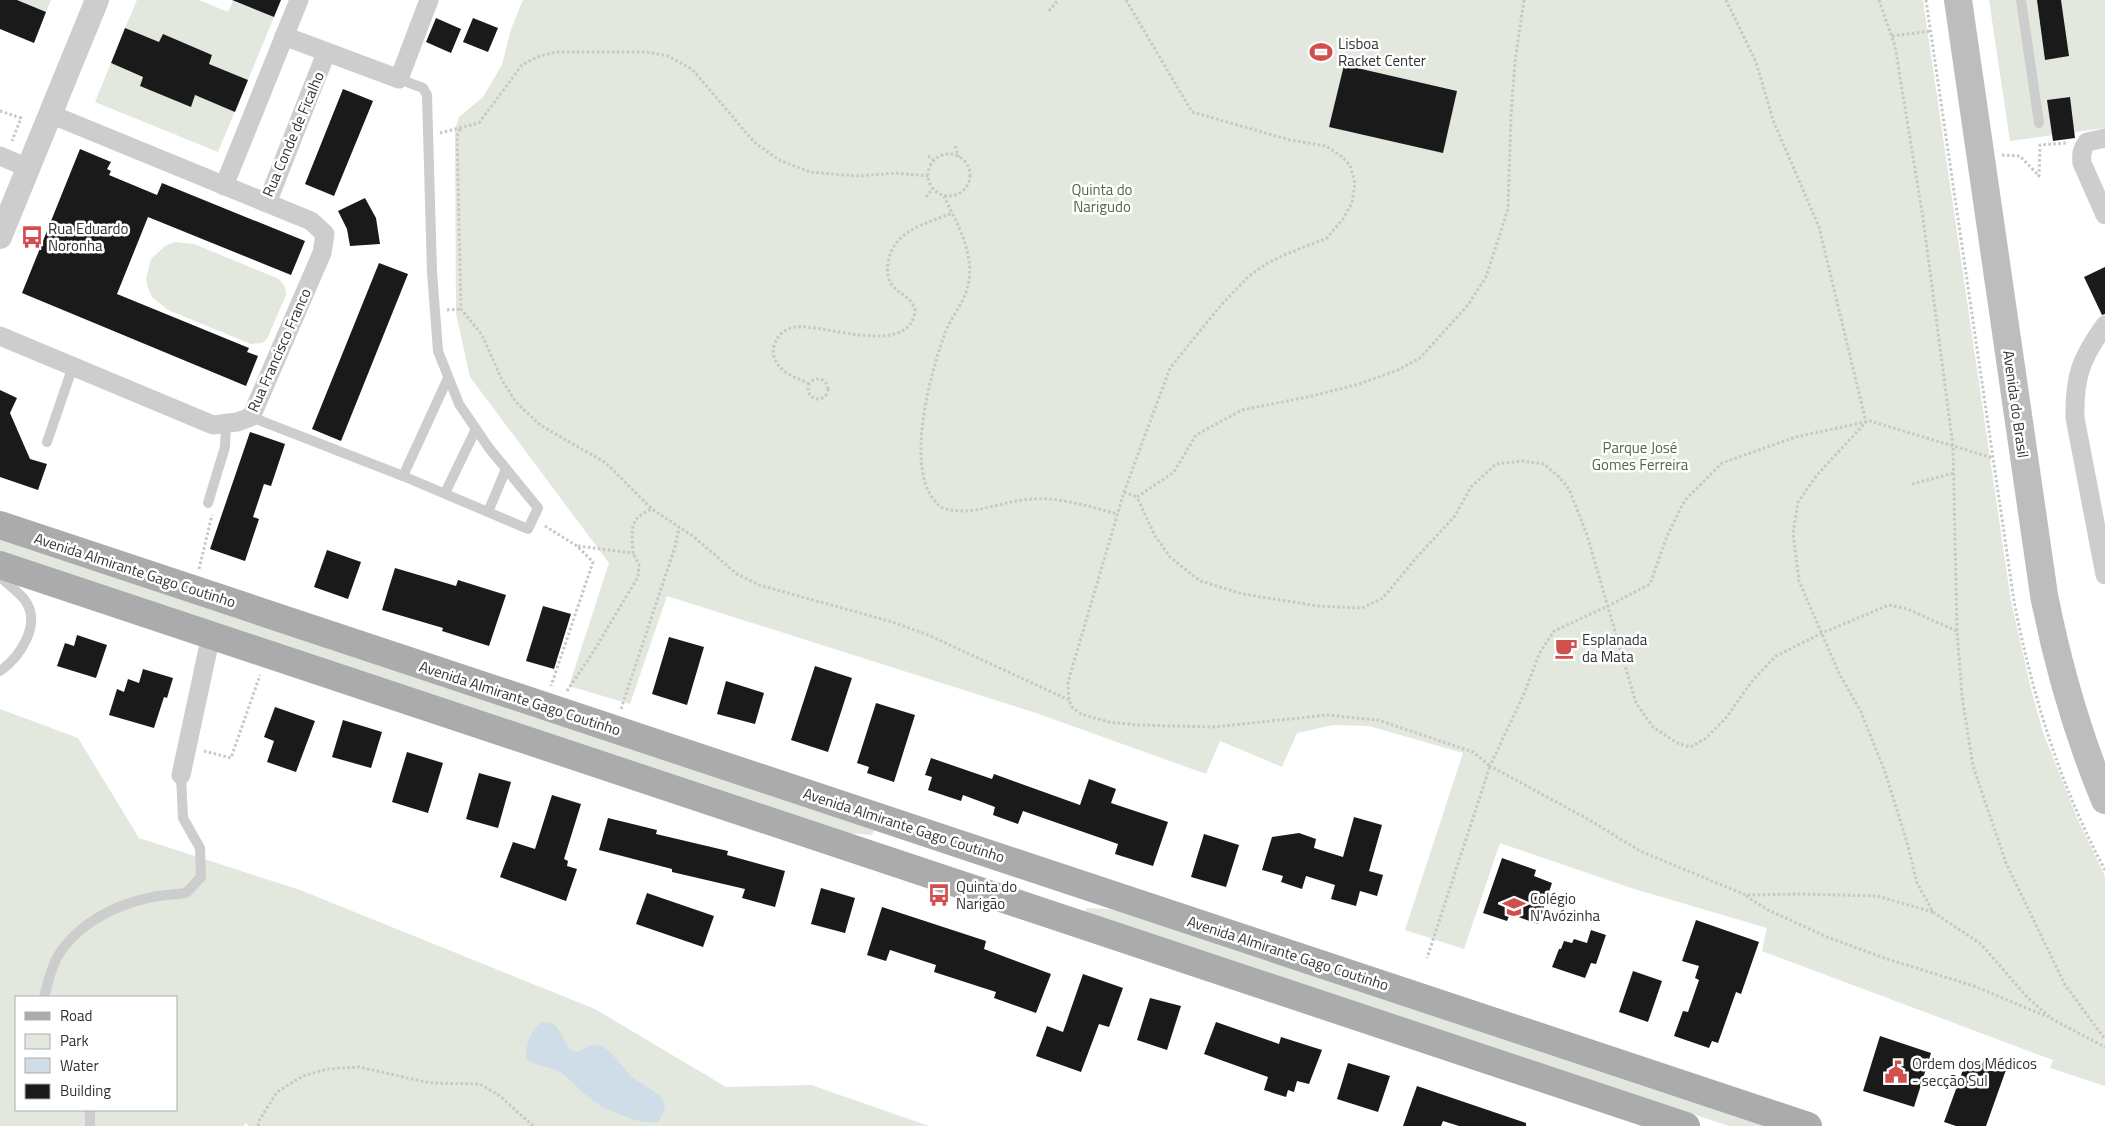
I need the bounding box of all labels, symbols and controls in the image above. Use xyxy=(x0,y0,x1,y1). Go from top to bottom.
place label: Lisboa Racket Center xyxy=(1338,32,1426,72)
sports icon: Lisboa Racket Center xyxy=(1308,39,1334,65)
street label: Rua Conde de Ficalho xyxy=(256,68,330,200)
park label: Quinta do Narigudo xyxy=(1071,178,1133,218)
place label: Rua Eduardo Noronha xyxy=(48,217,128,257)
bus stop icon: Rua Eduardo Noronha xyxy=(19,224,45,250)
street label: Rua Francisco Franco xyxy=(241,284,317,416)
street label: Avenida do Brasil xyxy=(1997,349,2035,459)
park label: Parque José Gomes Ferreira xyxy=(1592,436,1689,476)
street label: Avenida Almirante Gago Coutinho xyxy=(31,527,239,614)
place label: Esplanada da Mata xyxy=(1582,628,1648,668)
cafe icon: Esplanada da Mata xyxy=(1553,635,1579,661)
street label: Avenida Almirante Gago Coutinho xyxy=(416,655,624,742)
street label: Avenida Almirante Gago Coutinho xyxy=(800,782,1008,869)
place label: Quinta do Narigão xyxy=(956,875,1017,915)
bus stop icon: Quinta do Narigão xyxy=(926,882,952,908)
place label: Colégio N'Avózinha xyxy=(1530,887,1600,927)
school or university icon: Colégio N'Avózinha xyxy=(1501,894,1527,920)
street label: Avenida Almirante Gago Coutinho xyxy=(1184,910,1392,997)
legend xyxy=(15,996,178,1111)
text: Road xyxy=(60,1004,92,1027)
text: Park xyxy=(60,1029,89,1052)
place label: Ordem dos Médicos - secção Sul xyxy=(1912,1052,2037,1092)
text: Water xyxy=(60,1054,99,1077)
public building icon: Ordem dos Médicos - secção Sul xyxy=(1883,1059,1909,1085)
text: Building xyxy=(60,1079,111,1102)

